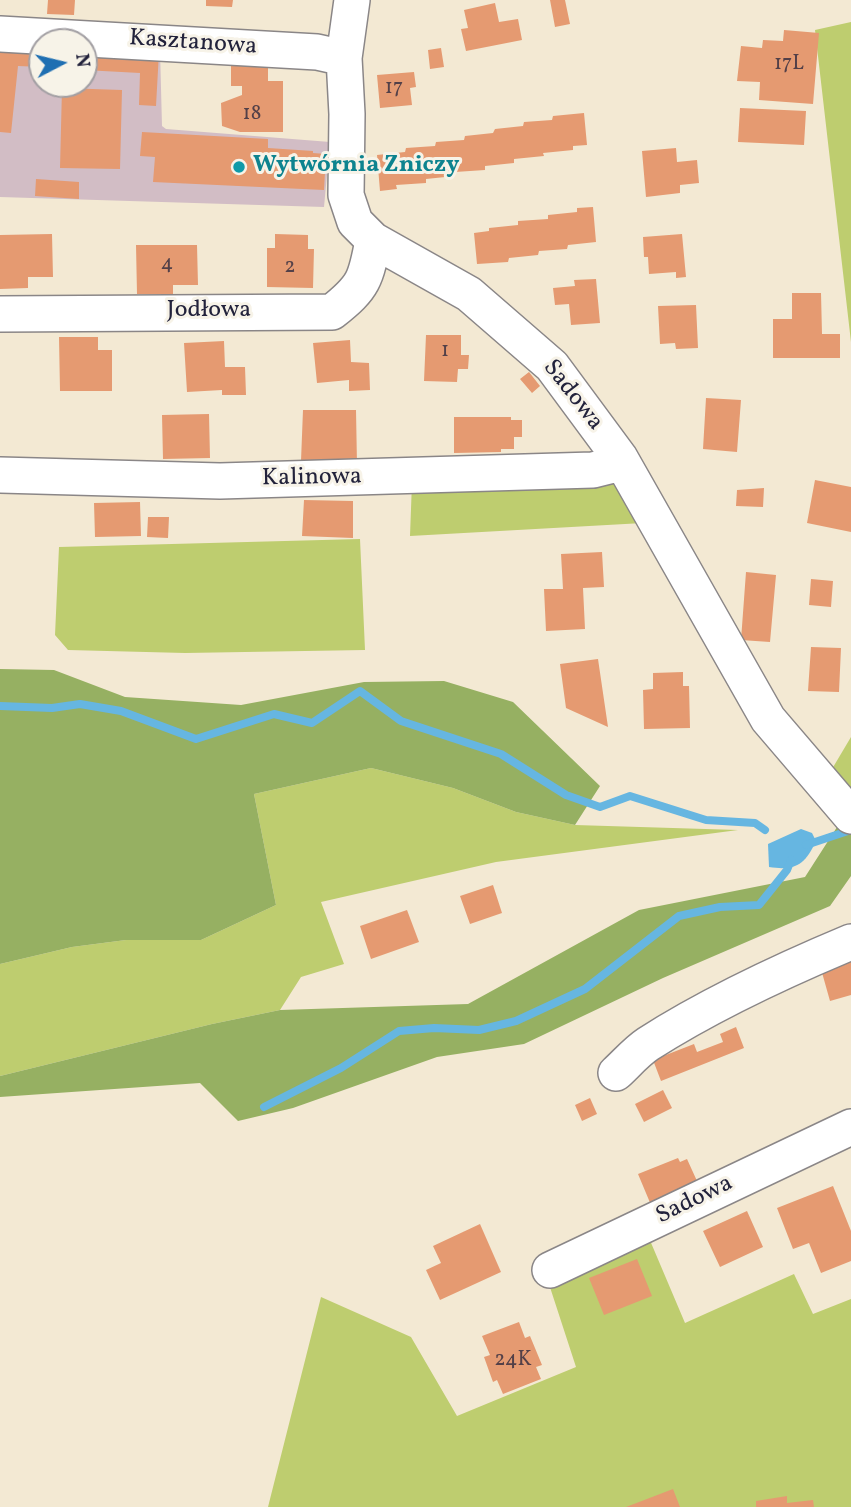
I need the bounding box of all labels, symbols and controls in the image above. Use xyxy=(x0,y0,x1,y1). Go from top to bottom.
street label: Kasztanowa xyxy=(128,25,258,63)
north arrow xyxy=(28,28,98,98)
text: N xyxy=(68,52,96,69)
house number: 17L xyxy=(774,52,804,78)
house number: 17 xyxy=(385,76,403,102)
house number: 18 xyxy=(243,102,261,128)
place label: Wytwórnia Zniczy xyxy=(253,153,459,181)
marker: Wytwórnia Zniczy xyxy=(231,159,247,175)
house number: 4 xyxy=(161,252,173,278)
house number: 2 xyxy=(284,255,296,281)
street label: Jodłowa xyxy=(167,298,251,326)
house number: 1 xyxy=(441,339,449,365)
street label: Sadowa xyxy=(535,355,609,437)
street label: Kalinowa xyxy=(262,464,362,494)
street label: Sadowa xyxy=(652,1170,738,1232)
house number: 24K xyxy=(494,1348,532,1374)

